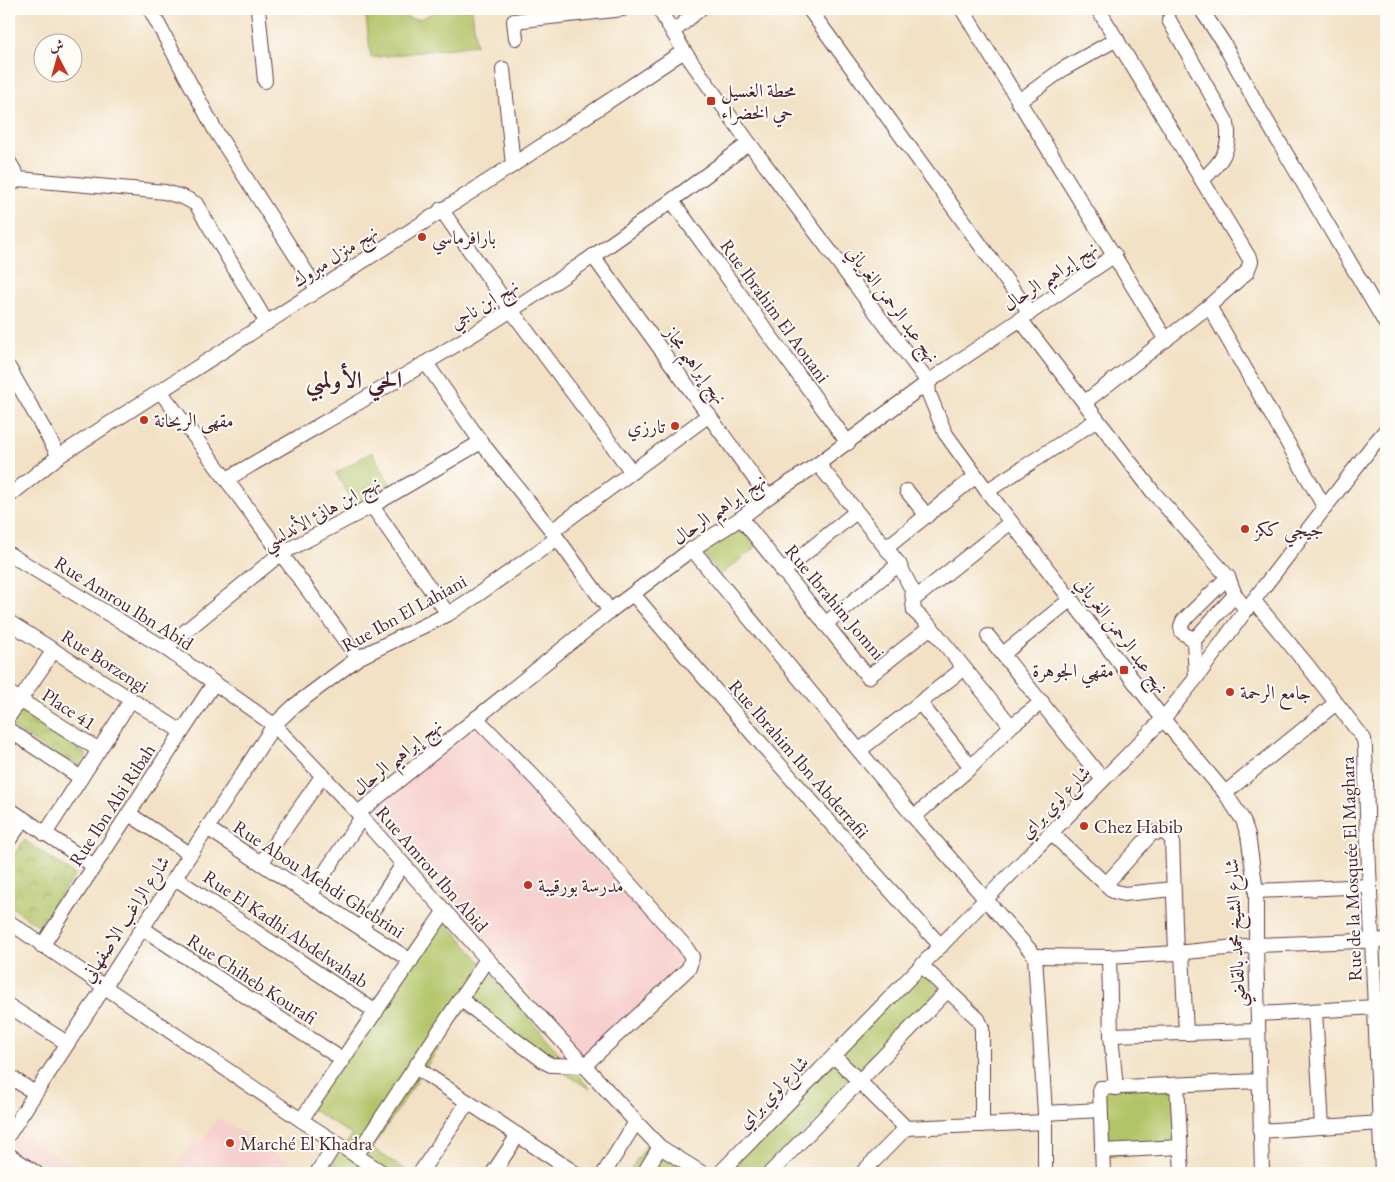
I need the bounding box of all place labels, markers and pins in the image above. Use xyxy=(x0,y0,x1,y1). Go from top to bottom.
place label: محطة الغسيل حي الخضراء xyxy=(721,78,797,128)
marker: محطة الغسيل حي الخضراء xyxy=(705,95,717,107)
place label: بارافرماسي xyxy=(432,225,496,255)
marker: بارافرماسي xyxy=(416,231,428,243)
place label: مقهى الريحانة xyxy=(154,408,234,434)
marker: مقهى الريحانة xyxy=(138,414,150,426)
place label: تارزي xyxy=(627,414,665,442)
marker: تارزي xyxy=(669,420,681,432)
place label: جيجي ككز xyxy=(1253,517,1324,548)
marker: جيجي ككز xyxy=(1239,523,1251,535)
place label: مقهي الجوهرة xyxy=(1032,658,1114,689)
marker: مقهي الجوهرة xyxy=(1118,664,1130,676)
place label: جامع الرحمة xyxy=(1240,680,1311,710)
marker: جامع الرحمة xyxy=(1224,686,1236,698)
place label: Chez Habib xyxy=(1094,814,1183,839)
marker: Chez Habib xyxy=(1078,820,1090,832)
place label: مدرسة بورقيبة xyxy=(538,873,624,898)
marker: مدرسة بورقيبة xyxy=(522,879,534,891)
place label: Marché El Khadra xyxy=(240,1131,373,1156)
marker: Marché El Khadra xyxy=(224,1137,236,1149)

